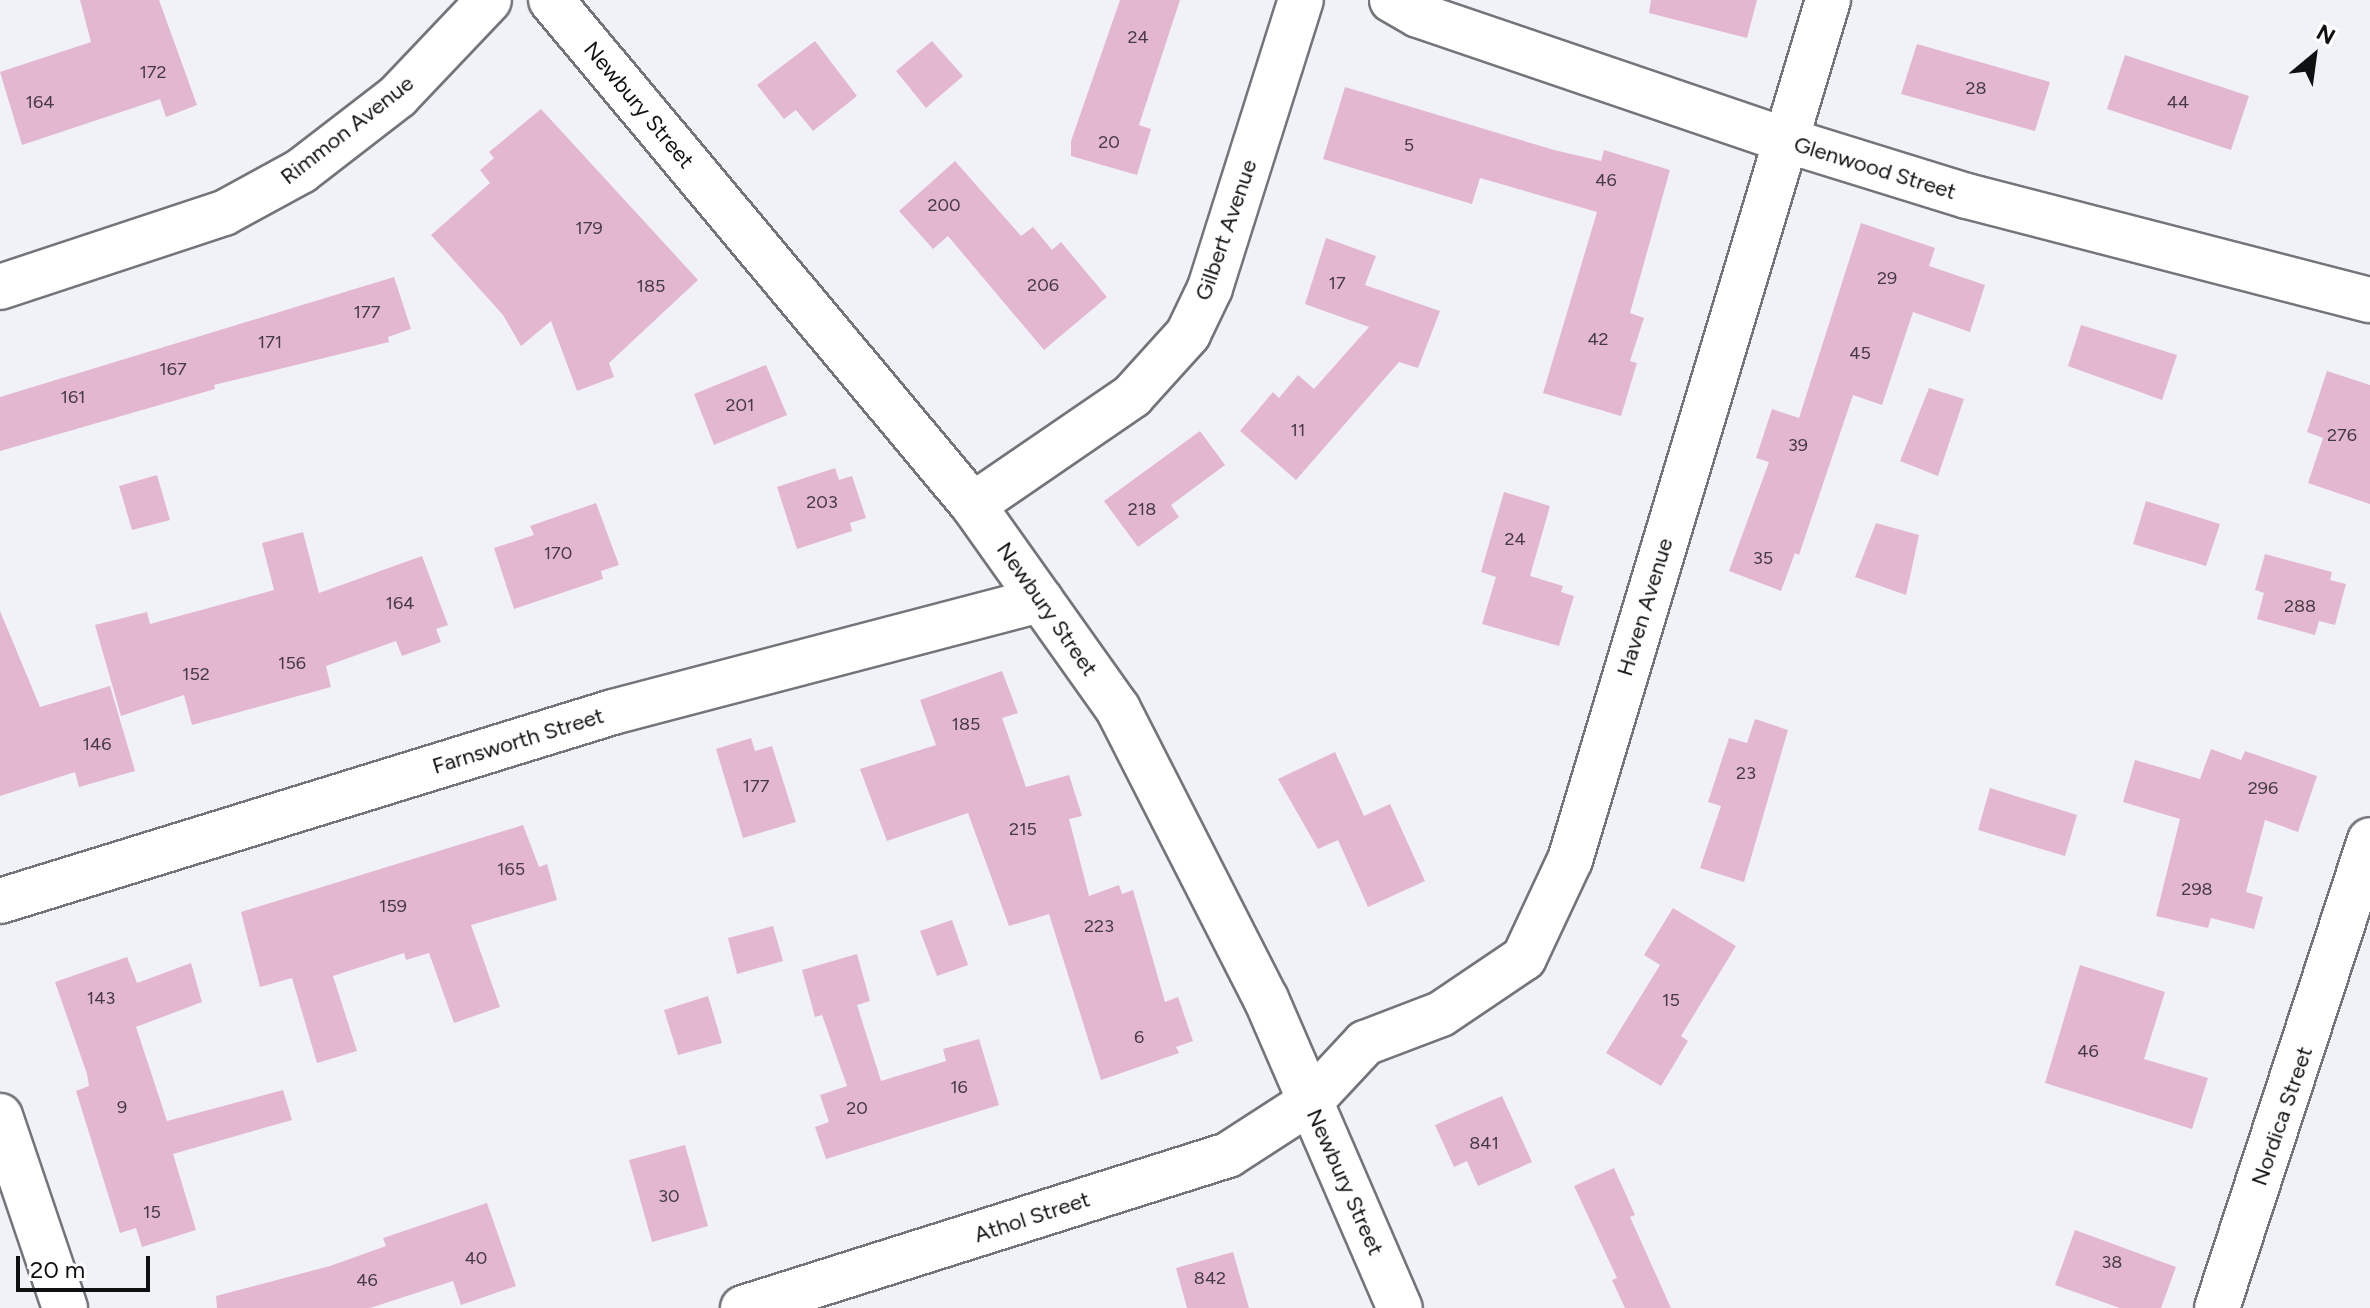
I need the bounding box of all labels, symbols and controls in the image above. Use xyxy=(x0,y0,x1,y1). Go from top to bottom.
north arrow xyxy=(2274,16,2354,96)
text: N xyxy=(2312,19,2340,51)
house number: 24 xyxy=(1127,26,1149,48)
street label: Newbury Street xyxy=(578,36,700,174)
house number: 172 xyxy=(139,61,167,83)
street label: Rimmon Avenue xyxy=(275,70,419,190)
house number: 28 xyxy=(1965,77,1987,99)
house number: 164 xyxy=(26,91,54,113)
house number: 44 xyxy=(2167,91,2189,113)
house number: 20 xyxy=(1098,131,1120,153)
street label: Glenwood Street xyxy=(1791,131,1959,205)
house number: 5 xyxy=(1404,134,1414,156)
street label: Gilbert Avenue xyxy=(1190,156,1262,304)
house number: 46 xyxy=(1595,169,1617,191)
house number: 200 xyxy=(927,194,961,216)
house number: 179 xyxy=(575,217,603,239)
house number: 29 xyxy=(1877,267,1897,289)
house number: 17 xyxy=(1328,272,1346,294)
house number: 206 xyxy=(1027,274,1059,296)
house number: 185 xyxy=(637,275,665,297)
house number: 177 xyxy=(354,301,380,323)
house number: 42 xyxy=(1587,328,1609,350)
house number: 171 xyxy=(258,331,282,353)
house number: 45 xyxy=(1849,342,1871,364)
house number: 167 xyxy=(159,358,187,380)
house number: 161 xyxy=(60,386,86,408)
house number: 201 xyxy=(725,394,755,416)
house number: 11 xyxy=(1291,419,1305,441)
house number: 276 xyxy=(2327,424,2357,446)
house number: 39 xyxy=(1788,434,1808,456)
house number: 203 xyxy=(806,491,838,513)
house number: 218 xyxy=(1128,498,1156,520)
house number: 24 xyxy=(1504,528,1526,550)
street label: Haven Avenue xyxy=(1611,535,1679,679)
street label: Newbury Street xyxy=(991,537,1103,681)
house number: 170 xyxy=(544,542,572,564)
house number: 35 xyxy=(1753,547,1773,569)
house number: 164 xyxy=(386,592,414,614)
house number: 288 xyxy=(2284,595,2316,617)
house number: 156 xyxy=(278,652,306,674)
house number: 152 xyxy=(182,663,210,685)
street label: Farnsworth Street xyxy=(429,702,607,780)
house number: 185 xyxy=(952,713,980,735)
house number: 146 xyxy=(83,733,111,755)
house number: 23 xyxy=(1736,762,1756,784)
house number: 177 xyxy=(743,775,769,797)
house number: 296 xyxy=(2248,777,2278,799)
house number: 215 xyxy=(1009,818,1037,840)
house number: 165 xyxy=(497,858,525,880)
house number: 298 xyxy=(2181,878,2213,900)
house number: 159 xyxy=(379,895,407,917)
house number: 223 xyxy=(1084,915,1114,937)
house number: 143 xyxy=(87,987,115,1009)
house number: 15 xyxy=(1662,989,1680,1011)
house number: 6 xyxy=(1134,1026,1144,1048)
house number: 46 xyxy=(2077,1040,2099,1062)
street label: Nordica Street xyxy=(2246,1043,2318,1189)
house number: 16 xyxy=(950,1076,968,1098)
house number: 9 xyxy=(117,1096,127,1118)
house number: 20 xyxy=(846,1097,868,1119)
street label: Newbury Street xyxy=(1301,1105,1389,1259)
house number: 841 xyxy=(1469,1132,1499,1154)
house number: 30 xyxy=(658,1185,680,1207)
street label: Athol Street xyxy=(971,1186,1093,1248)
house number: 15 xyxy=(143,1201,161,1223)
scale bar xyxy=(20,1240,154,1290)
house number: 40 xyxy=(465,1247,487,1269)
house number: 38 xyxy=(2102,1251,2122,1273)
text: 20 m xyxy=(30,1255,85,1284)
house number: 842 xyxy=(1194,1267,1226,1289)
house number: 46 xyxy=(356,1269,378,1291)

